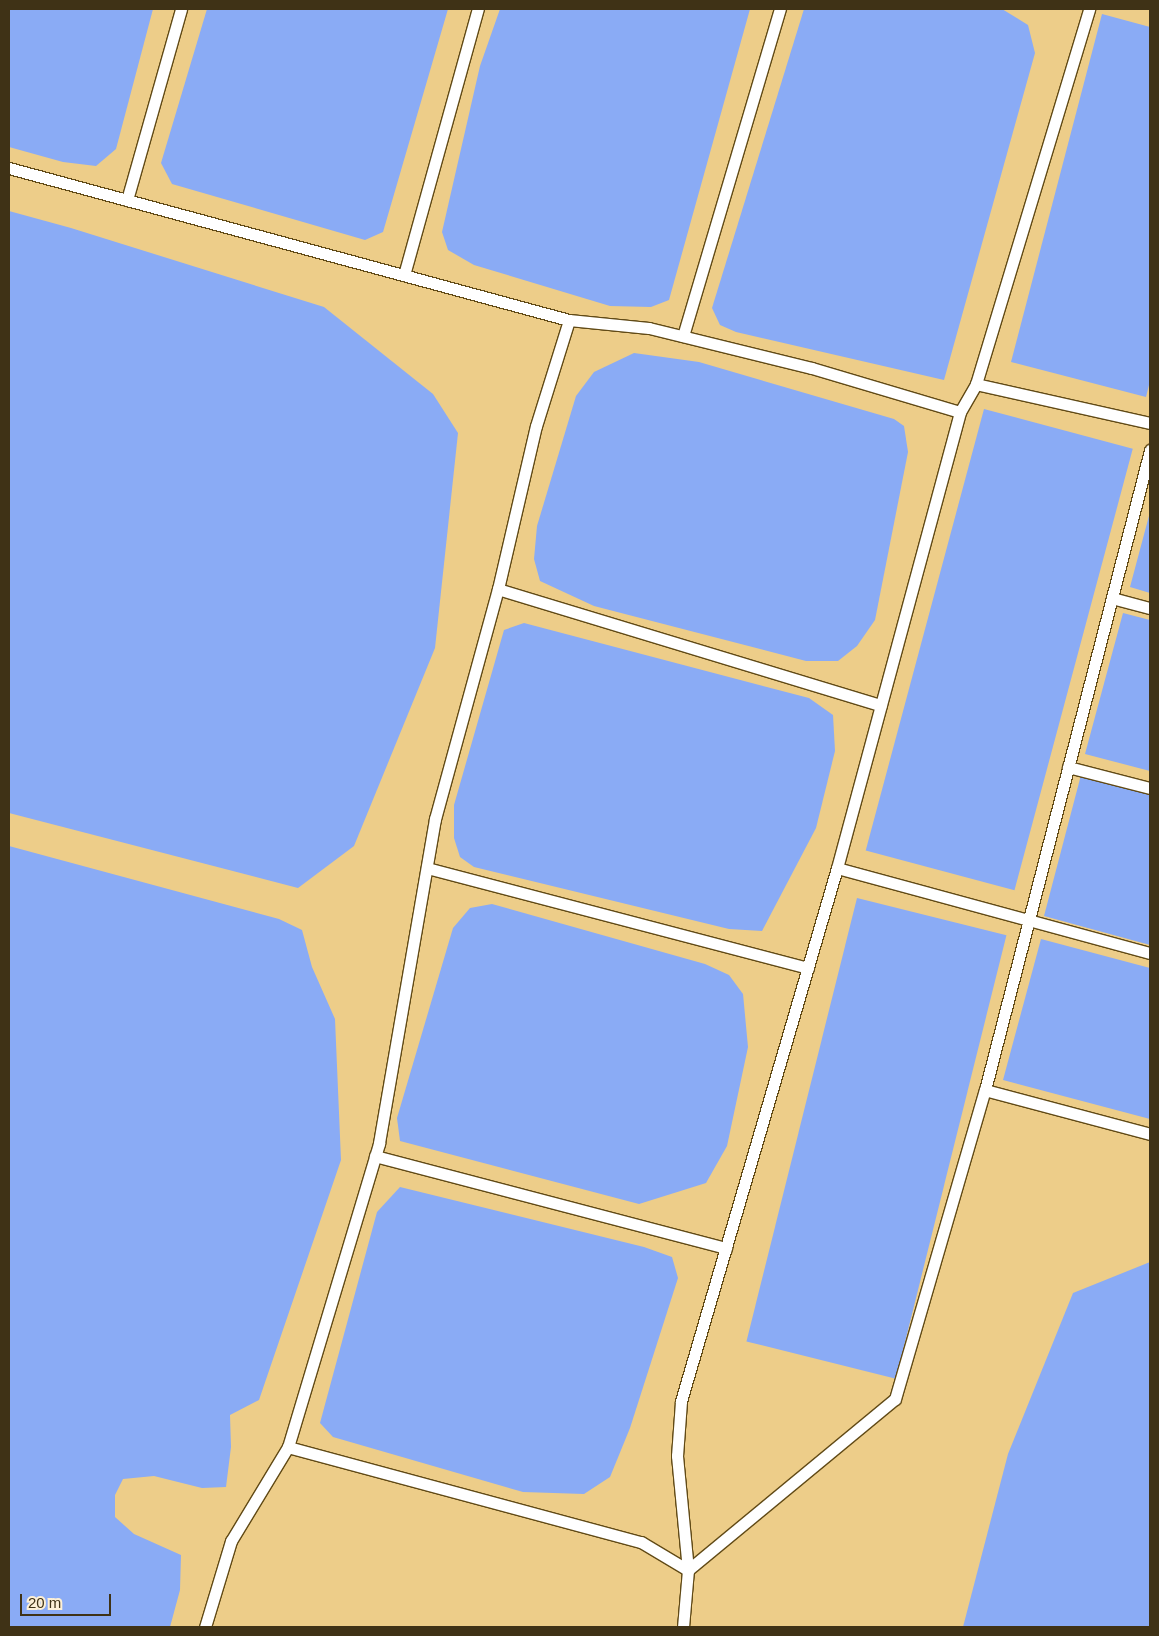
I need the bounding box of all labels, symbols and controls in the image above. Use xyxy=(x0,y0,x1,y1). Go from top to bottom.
scale bar xyxy=(22,1584,114,1616)
text: 20 m xyxy=(28,1594,61,1611)

